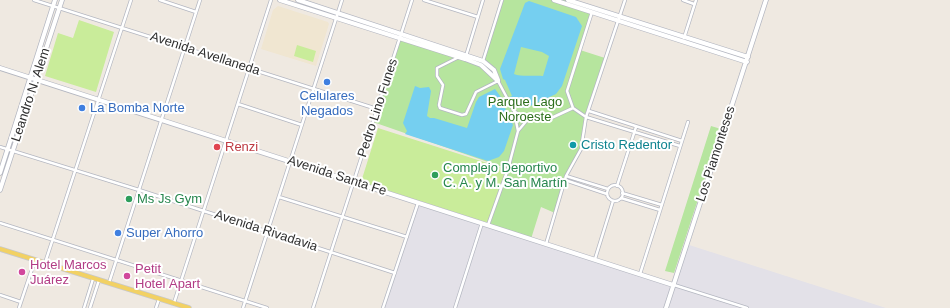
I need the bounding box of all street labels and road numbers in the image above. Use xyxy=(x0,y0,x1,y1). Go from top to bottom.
street label: Avenida Avellaneda xyxy=(148,29,262,79)
street label: Leandro N. Alem xyxy=(9,46,53,144)
street label: Pedro Lino Funes xyxy=(355,57,401,159)
street label: Los Piamonteses xyxy=(693,104,739,204)
street label: Avenida Santa Fe xyxy=(286,153,388,199)
street label: Avenida Rivadavia xyxy=(212,207,320,255)

